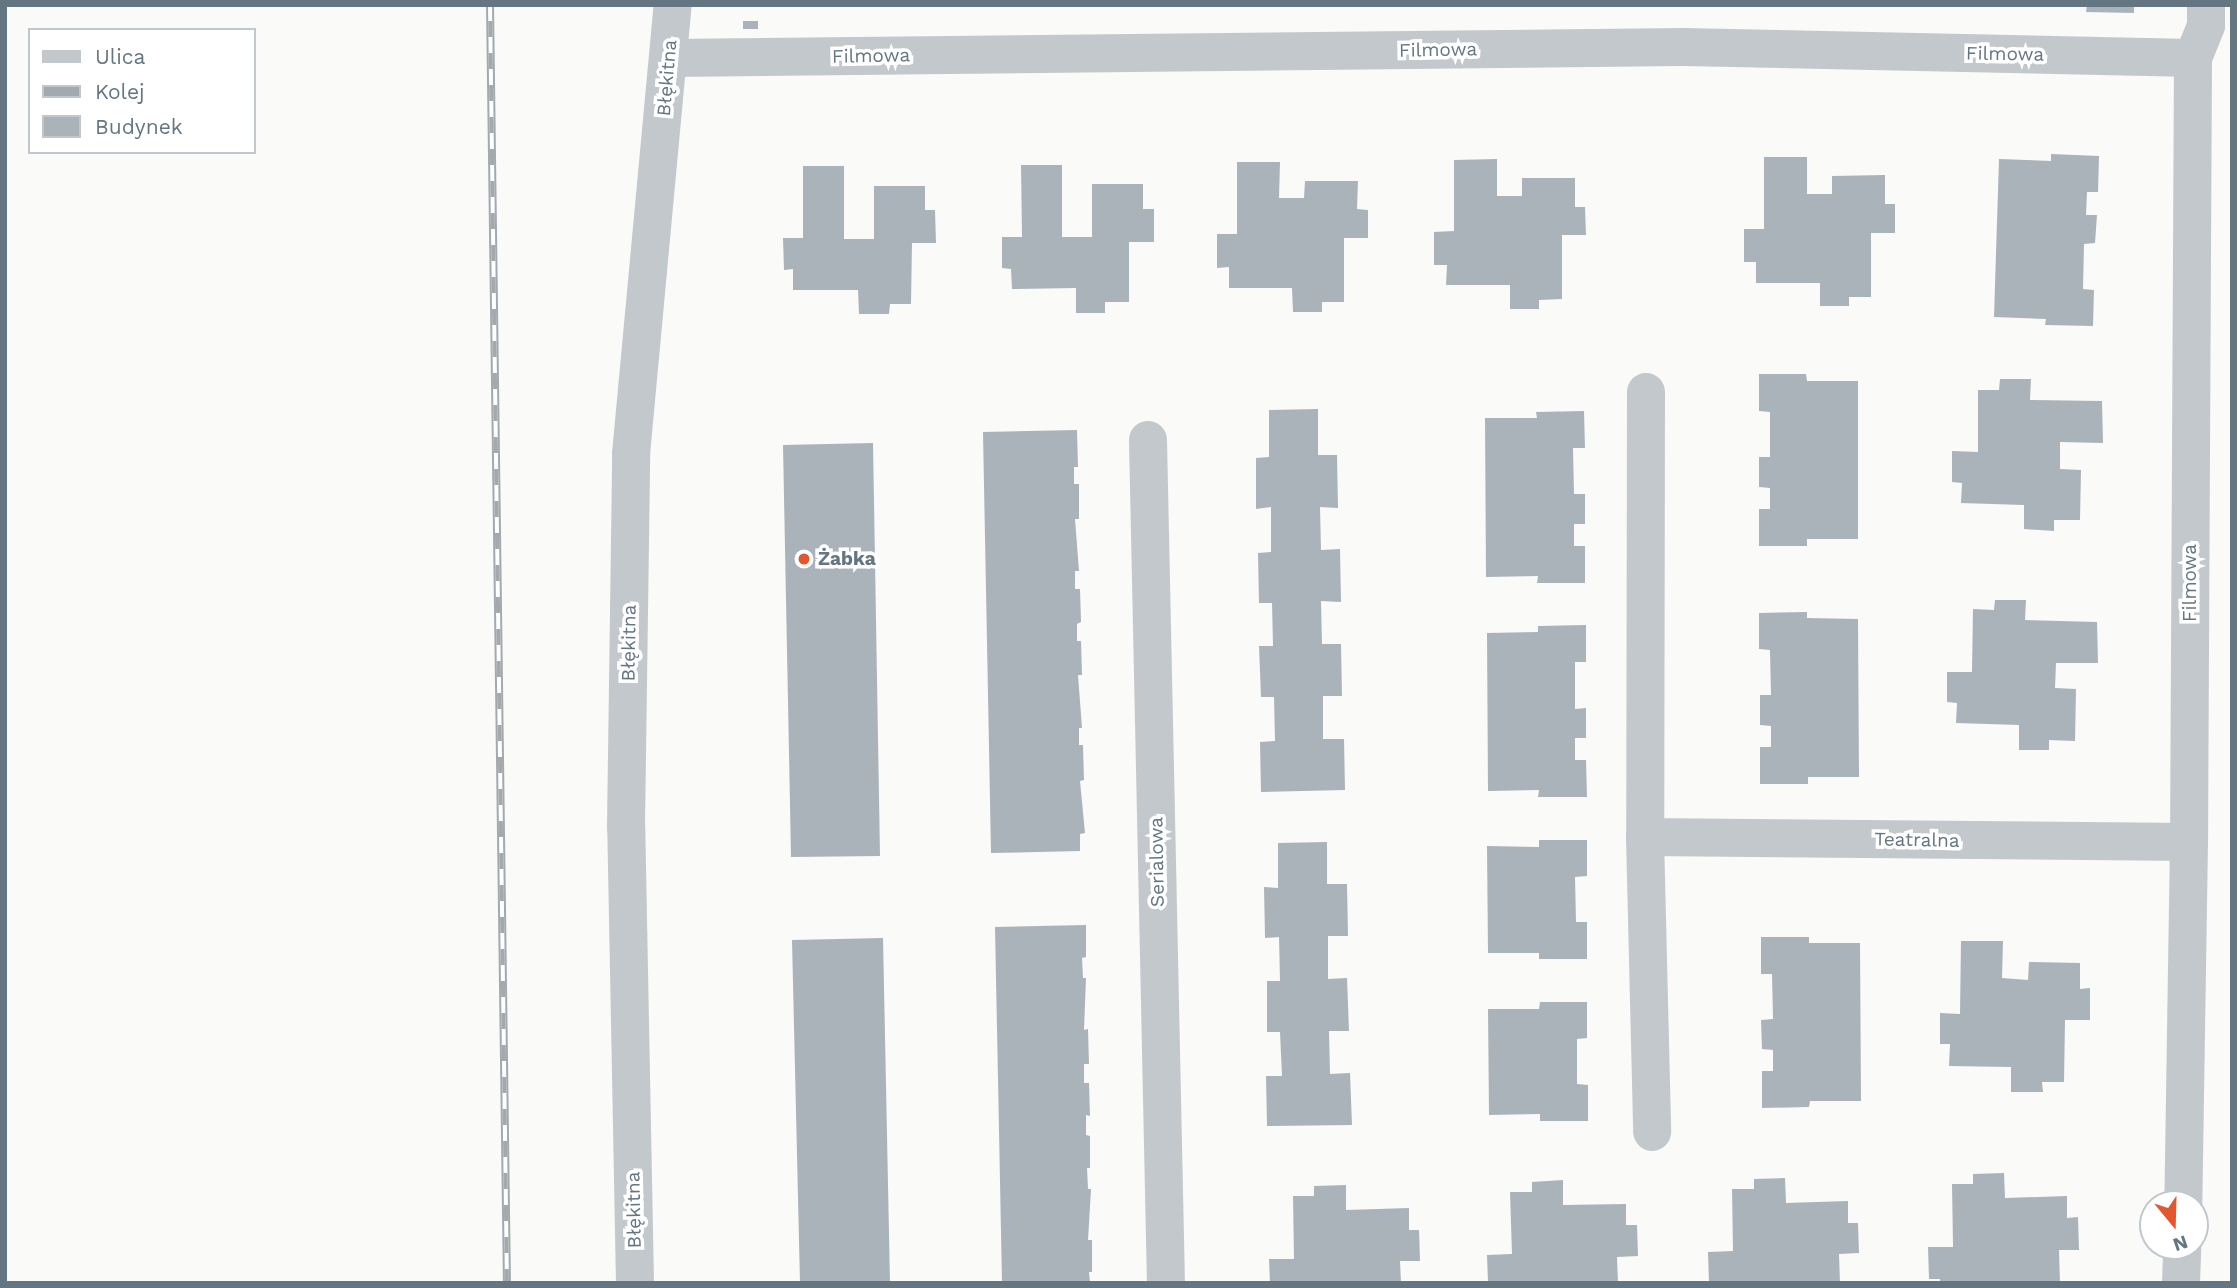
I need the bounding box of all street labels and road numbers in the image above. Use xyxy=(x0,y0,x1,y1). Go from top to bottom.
street label: Filmowa xyxy=(1399,38,1477,62)
street label: Błękitna xyxy=(652,39,682,117)
street label: Filmowa xyxy=(1966,42,2044,66)
street label: Filmowa xyxy=(832,44,910,68)
street label: Filmowa xyxy=(2179,544,2201,622)
street label: Błękitna xyxy=(617,604,641,682)
street label: Serialowa xyxy=(1145,817,1169,907)
street label: Teatralna xyxy=(1874,828,1960,852)
street label: Błękitna xyxy=(622,1171,646,1249)

